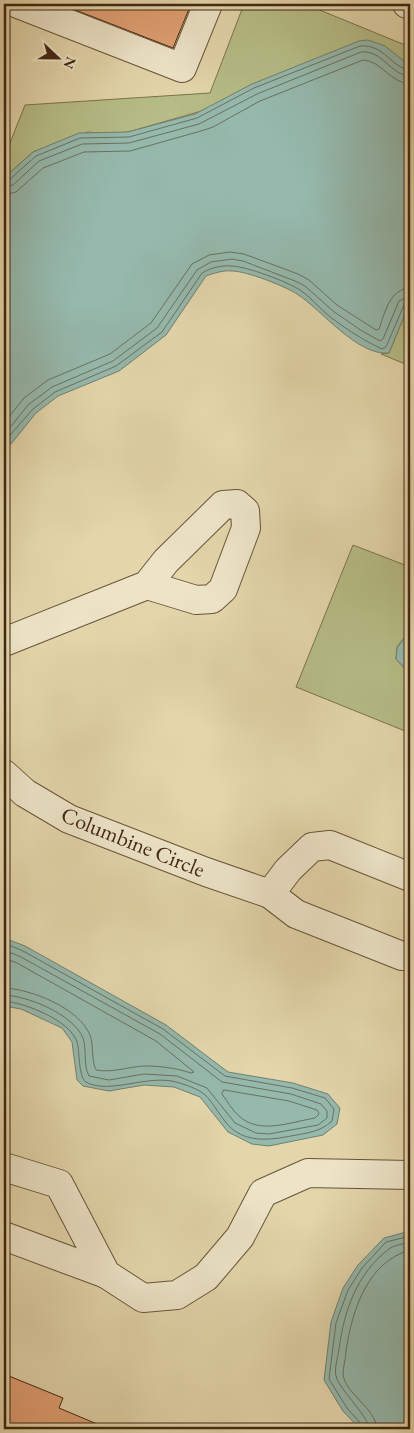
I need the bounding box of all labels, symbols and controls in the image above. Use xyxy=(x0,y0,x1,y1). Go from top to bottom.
north arrow xyxy=(32,32,82,82)
text: N xyxy=(59,54,81,72)
street label: Columbine Circle xyxy=(57,800,210,884)

